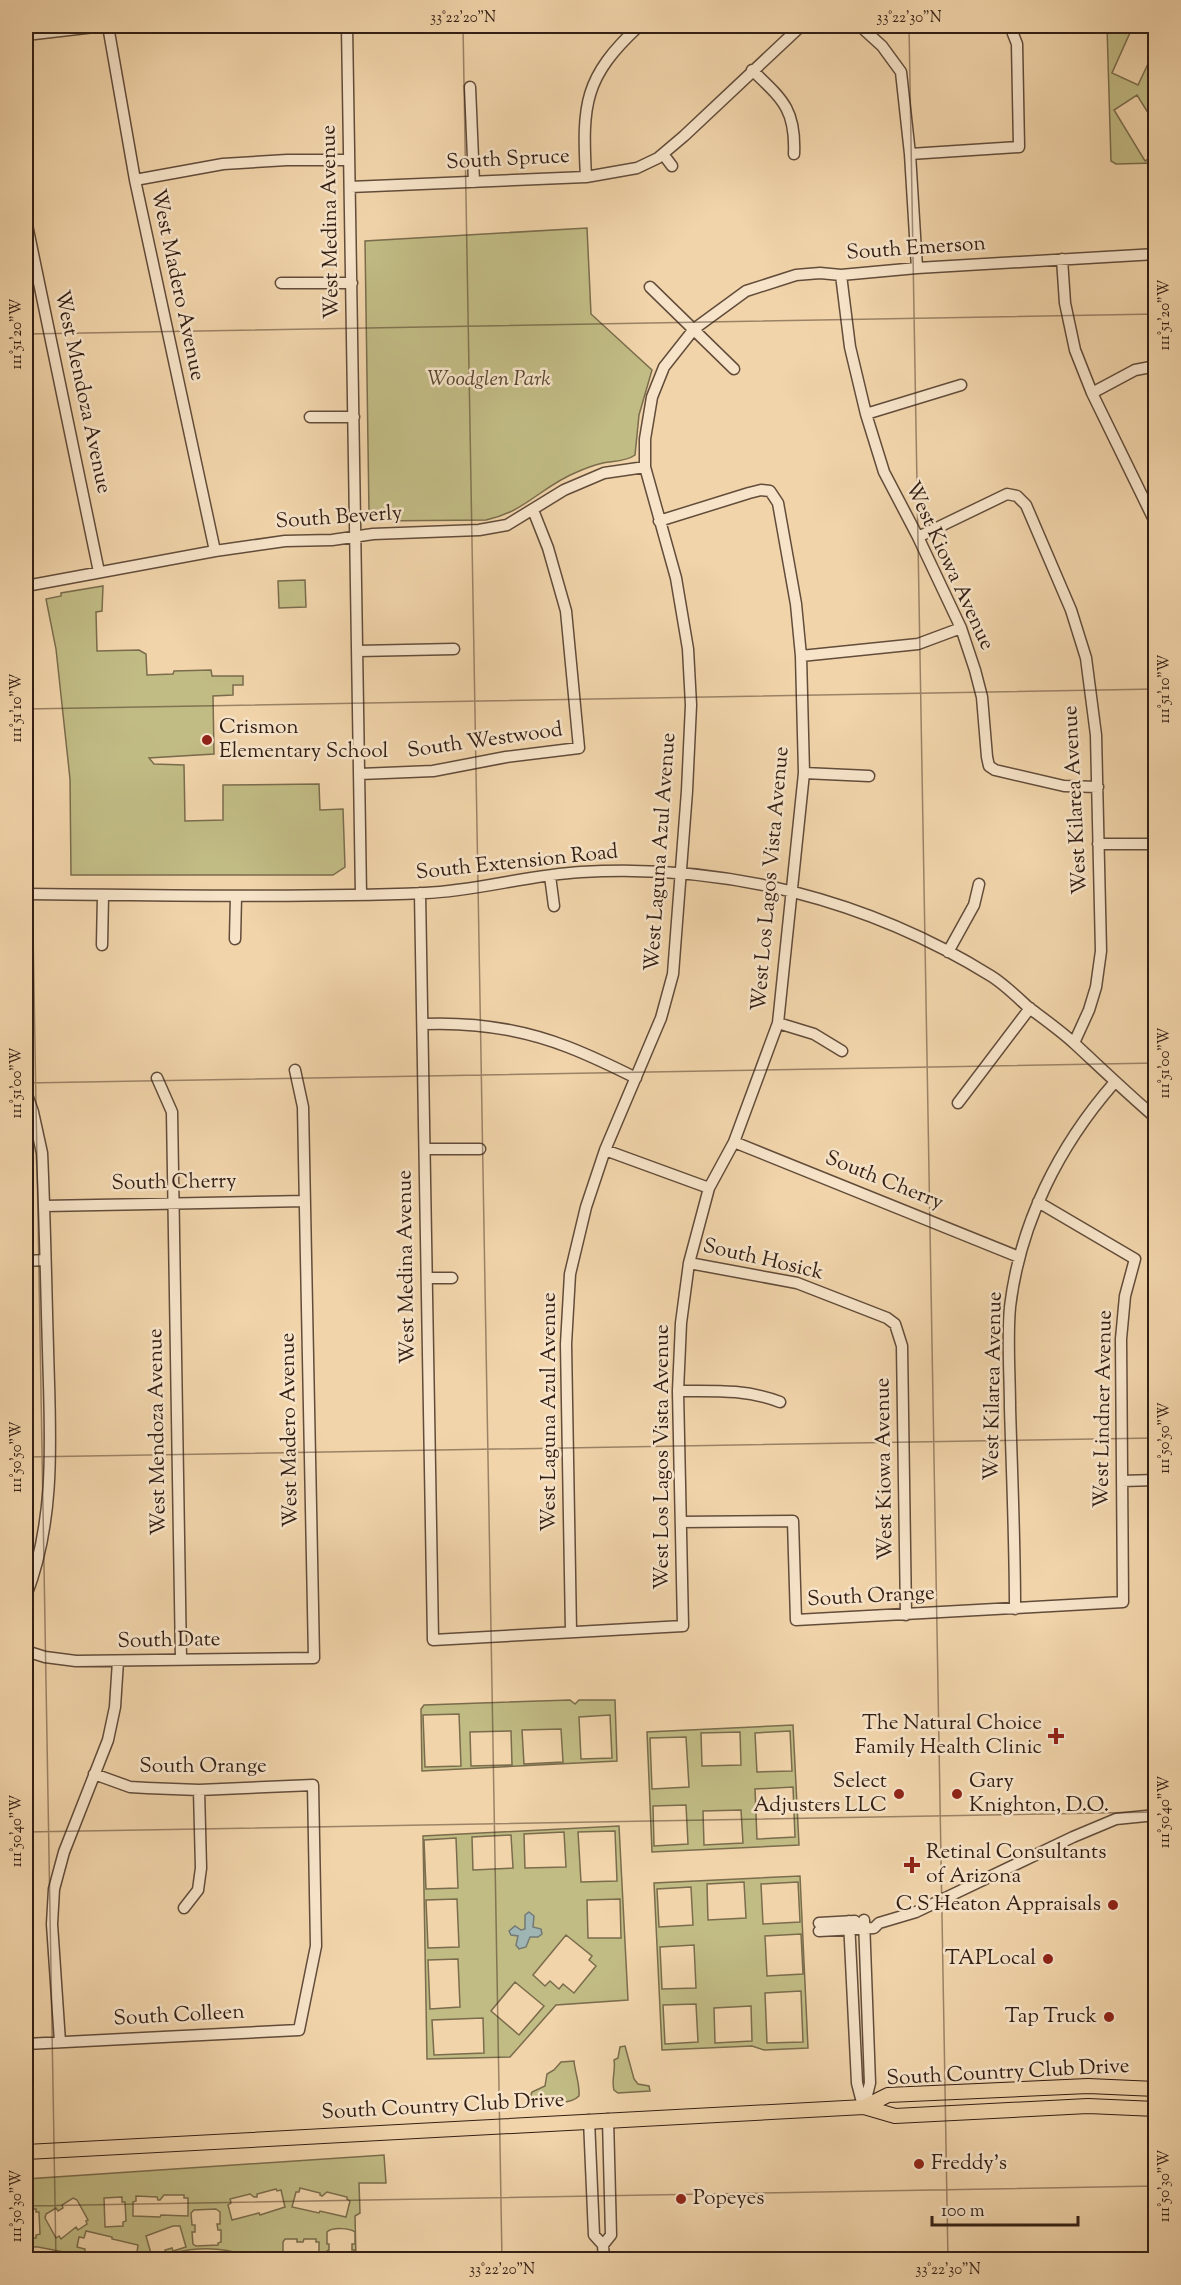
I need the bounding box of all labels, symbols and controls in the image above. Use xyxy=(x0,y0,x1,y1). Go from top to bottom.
text: 33°22'20"N xyxy=(430,8,496,29)
text: 33°22'30"N xyxy=(876,8,942,29)
street label: West Medina Avenue xyxy=(314,125,348,319)
street label: South Spruce xyxy=(446,142,570,178)
street label: West Madero Avenue xyxy=(142,186,212,384)
street label: South Emerson xyxy=(845,229,987,269)
text: 111°51'20"W xyxy=(1155,279,1176,350)
street label: West Mendoza Avenue xyxy=(46,287,118,497)
text: 111°51'20"W xyxy=(7,298,28,369)
park label: Woodglen Park xyxy=(427,365,551,395)
street label: West Kiowa Avenue xyxy=(897,477,1001,655)
street label: South Beverly xyxy=(275,499,404,537)
text: 111°51'10"W xyxy=(1155,654,1176,723)
text: 111°51'10"W xyxy=(7,673,28,742)
street label: West Kilarea Avenue xyxy=(1056,705,1096,895)
place label: Crismon Elementary School xyxy=(219,713,389,767)
street label: South Westwood xyxy=(405,715,565,767)
street label: West Laguna Azul Avenue xyxy=(638,731,684,973)
marker: Crismon Elementary School xyxy=(200,733,214,747)
street label: West Los Lagos Vista Avenue xyxy=(744,745,798,1013)
street label: South Extension Road xyxy=(414,837,620,889)
text: 111°51'00"W xyxy=(1155,1027,1176,1099)
text: 111°51'00"W xyxy=(7,1047,28,1119)
street label: South Cherry xyxy=(820,1144,948,1219)
street label: South Cherry xyxy=(111,1167,237,1199)
street label: West Medina Avenue xyxy=(390,1170,424,1364)
street label: South Hosick xyxy=(700,1232,827,1289)
street label: West Kilarea Avenue xyxy=(977,1291,1011,1481)
street label: West Laguna Azul Avenue xyxy=(535,1292,565,1532)
street label: West Lindner Avenue xyxy=(1087,1310,1121,1508)
street label: West Los Lagos Vista Avenue xyxy=(648,1324,678,1590)
street label: West Mendoza Avenue xyxy=(141,1328,175,1536)
street label: West Madero Avenue xyxy=(273,1332,307,1528)
street label: West Kiowa Avenue xyxy=(868,1377,902,1561)
text: 111°50'50"W xyxy=(1155,1402,1176,1474)
text: 111°50'50"W xyxy=(7,1421,28,1493)
street label: South Orange xyxy=(806,1579,936,1615)
street label: South Date xyxy=(117,1625,221,1657)
place label: The Natural Choice Family Health Clinic xyxy=(855,1709,1042,1763)
marker: The Natural Choice Family Health Clinic xyxy=(1047,1727,1065,1745)
street label: South Orange xyxy=(139,1752,267,1782)
place label: Select Adjusters LLC xyxy=(753,1767,887,1821)
place label: Gary Knighton, D.O. xyxy=(969,1767,1109,1821)
text: 111°50'40"W xyxy=(1155,1775,1176,1848)
marker: Select Adjusters LLC xyxy=(892,1787,906,1801)
marker: Gary Knighton, D.O. xyxy=(950,1787,964,1801)
text: 111°50'40"W xyxy=(7,1794,28,1867)
place label: Retinal Consultants of Arizona xyxy=(926,1838,1106,1892)
marker: Retinal Consultants of Arizona xyxy=(903,1856,921,1874)
place label: C S Heaton Appraisals xyxy=(896,1890,1101,1920)
marker: C S Heaton Appraisals xyxy=(1106,1898,1120,1912)
place label: TAPLocal xyxy=(945,1944,1036,1974)
marker: TAPLocal xyxy=(1041,1952,1055,1966)
street label: South Colleen xyxy=(113,1998,245,2034)
place label: Tap Truck xyxy=(1005,2002,1098,2032)
marker: Tap Truck xyxy=(1102,2010,1116,2024)
street label: South Country Club Drive xyxy=(886,2052,1130,2094)
street label: South Country Club Drive xyxy=(321,2086,565,2128)
place label: Freddy's xyxy=(931,2149,1007,2179)
text: 111°50'30"W xyxy=(1155,2150,1176,2222)
marker: Freddy's xyxy=(912,2157,926,2171)
text: 111°50'30"W xyxy=(7,2170,28,2242)
place label: Popeyes xyxy=(693,2184,764,2214)
scale bar xyxy=(932,2189,1078,2227)
marker: Popeyes xyxy=(674,2192,688,2206)
text: 100 m xyxy=(941,2199,985,2225)
text: 33°22'20"N xyxy=(469,2260,535,2281)
text: 33°22'30"N xyxy=(915,2260,981,2281)

